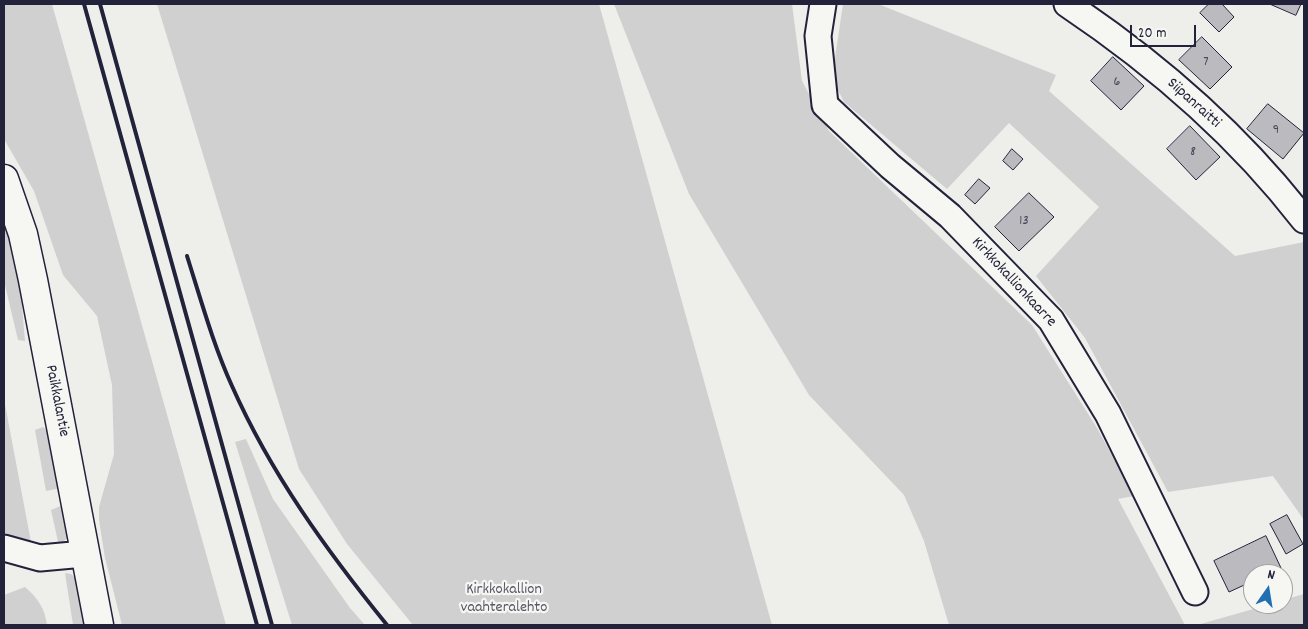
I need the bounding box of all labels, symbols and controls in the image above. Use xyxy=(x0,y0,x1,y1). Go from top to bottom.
scale bar xyxy=(1133,15,1199,47)
text: 20 m xyxy=(1138,23,1166,45)
house number: 7 xyxy=(1203,55,1209,71)
house number: 6 xyxy=(1114,75,1120,91)
street label: Siipanraitti xyxy=(1162,75,1224,133)
house number: 9 xyxy=(1273,123,1279,139)
house number: 8 xyxy=(1190,145,1196,161)
house number: 13 xyxy=(1019,214,1029,230)
street label: Kirkkokallionkaarre xyxy=(966,234,1060,332)
street label: Paikkalantie xyxy=(40,363,72,439)
north arrow xyxy=(1243,564,1293,614)
text: N xyxy=(1266,565,1277,586)
park label: Kirkkokallion vaahteralehto xyxy=(461,581,547,619)

